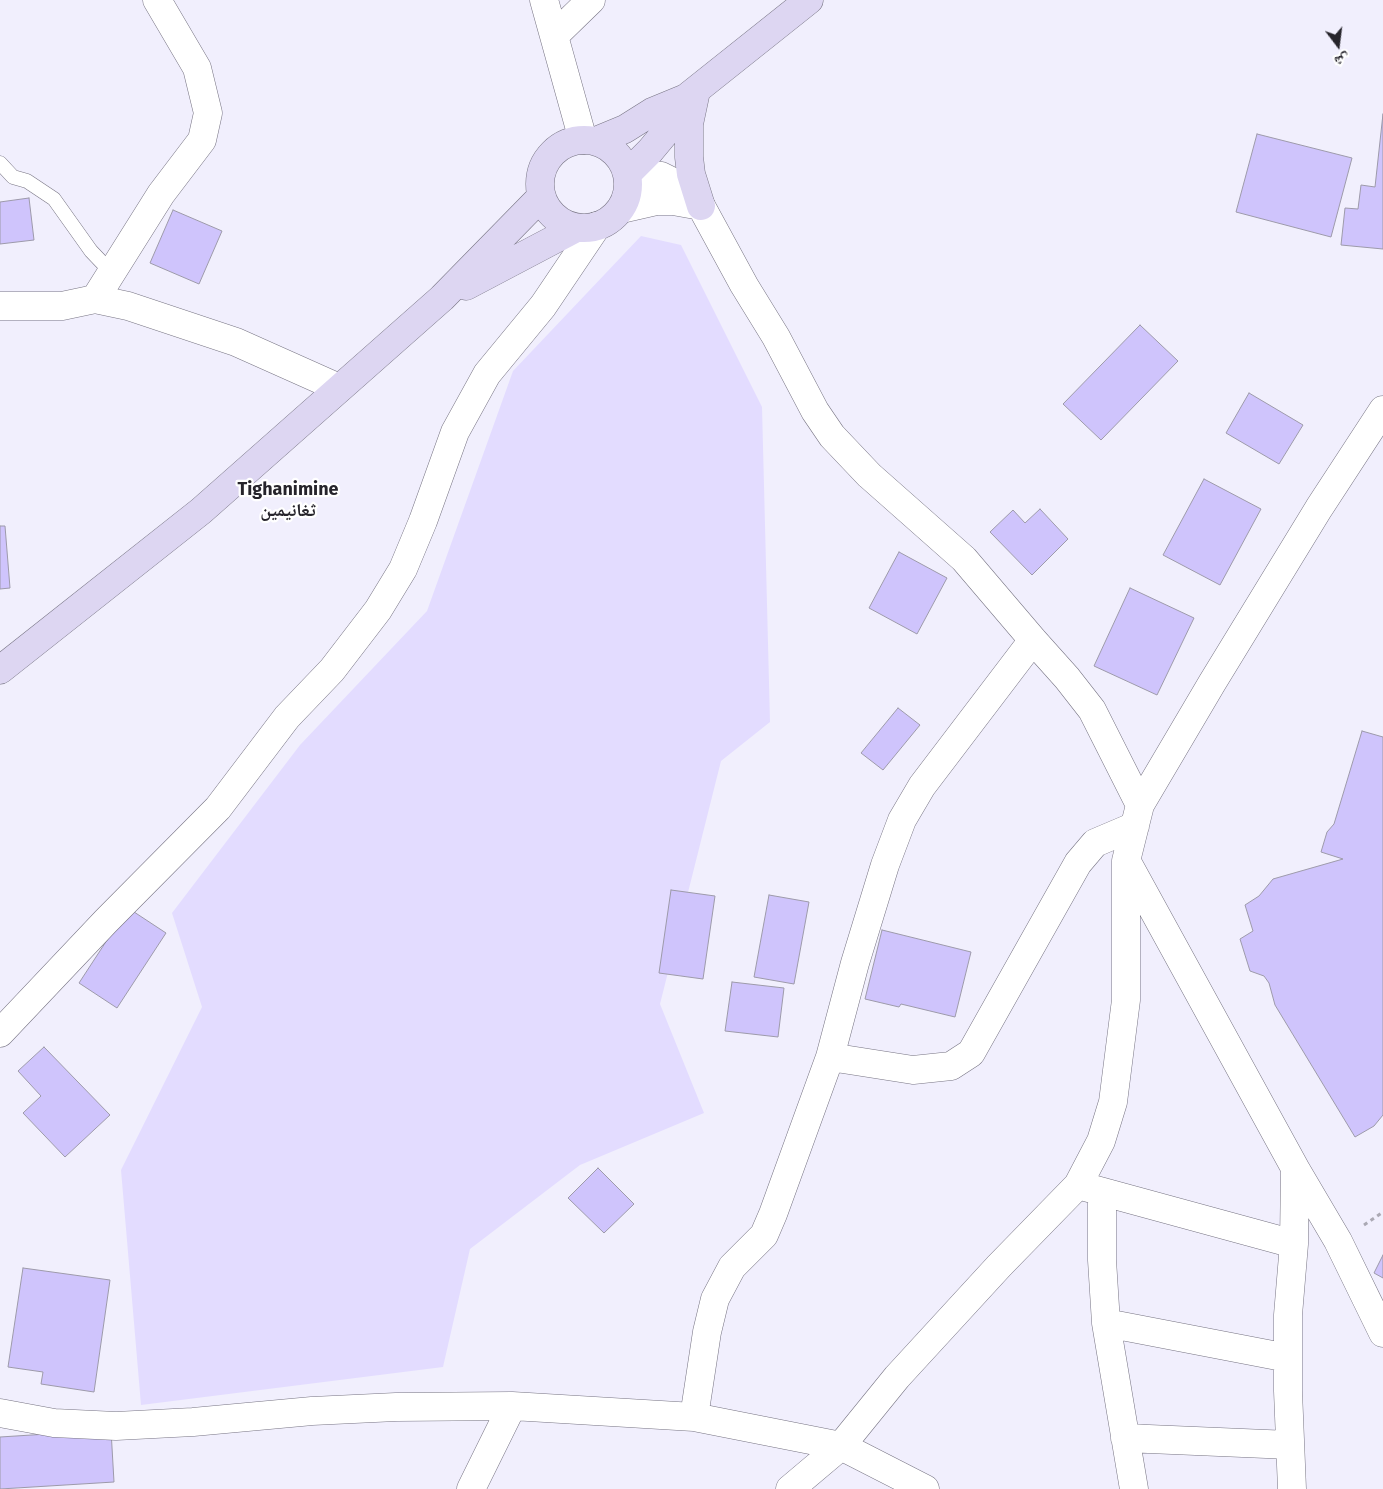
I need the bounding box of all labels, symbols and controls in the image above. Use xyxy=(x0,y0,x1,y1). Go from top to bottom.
north arrow xyxy=(1313,20,1363,70)
text: ش xyxy=(1333,50,1351,70)
district label: Tighanimine ثغانيمين xyxy=(237,479,339,522)

